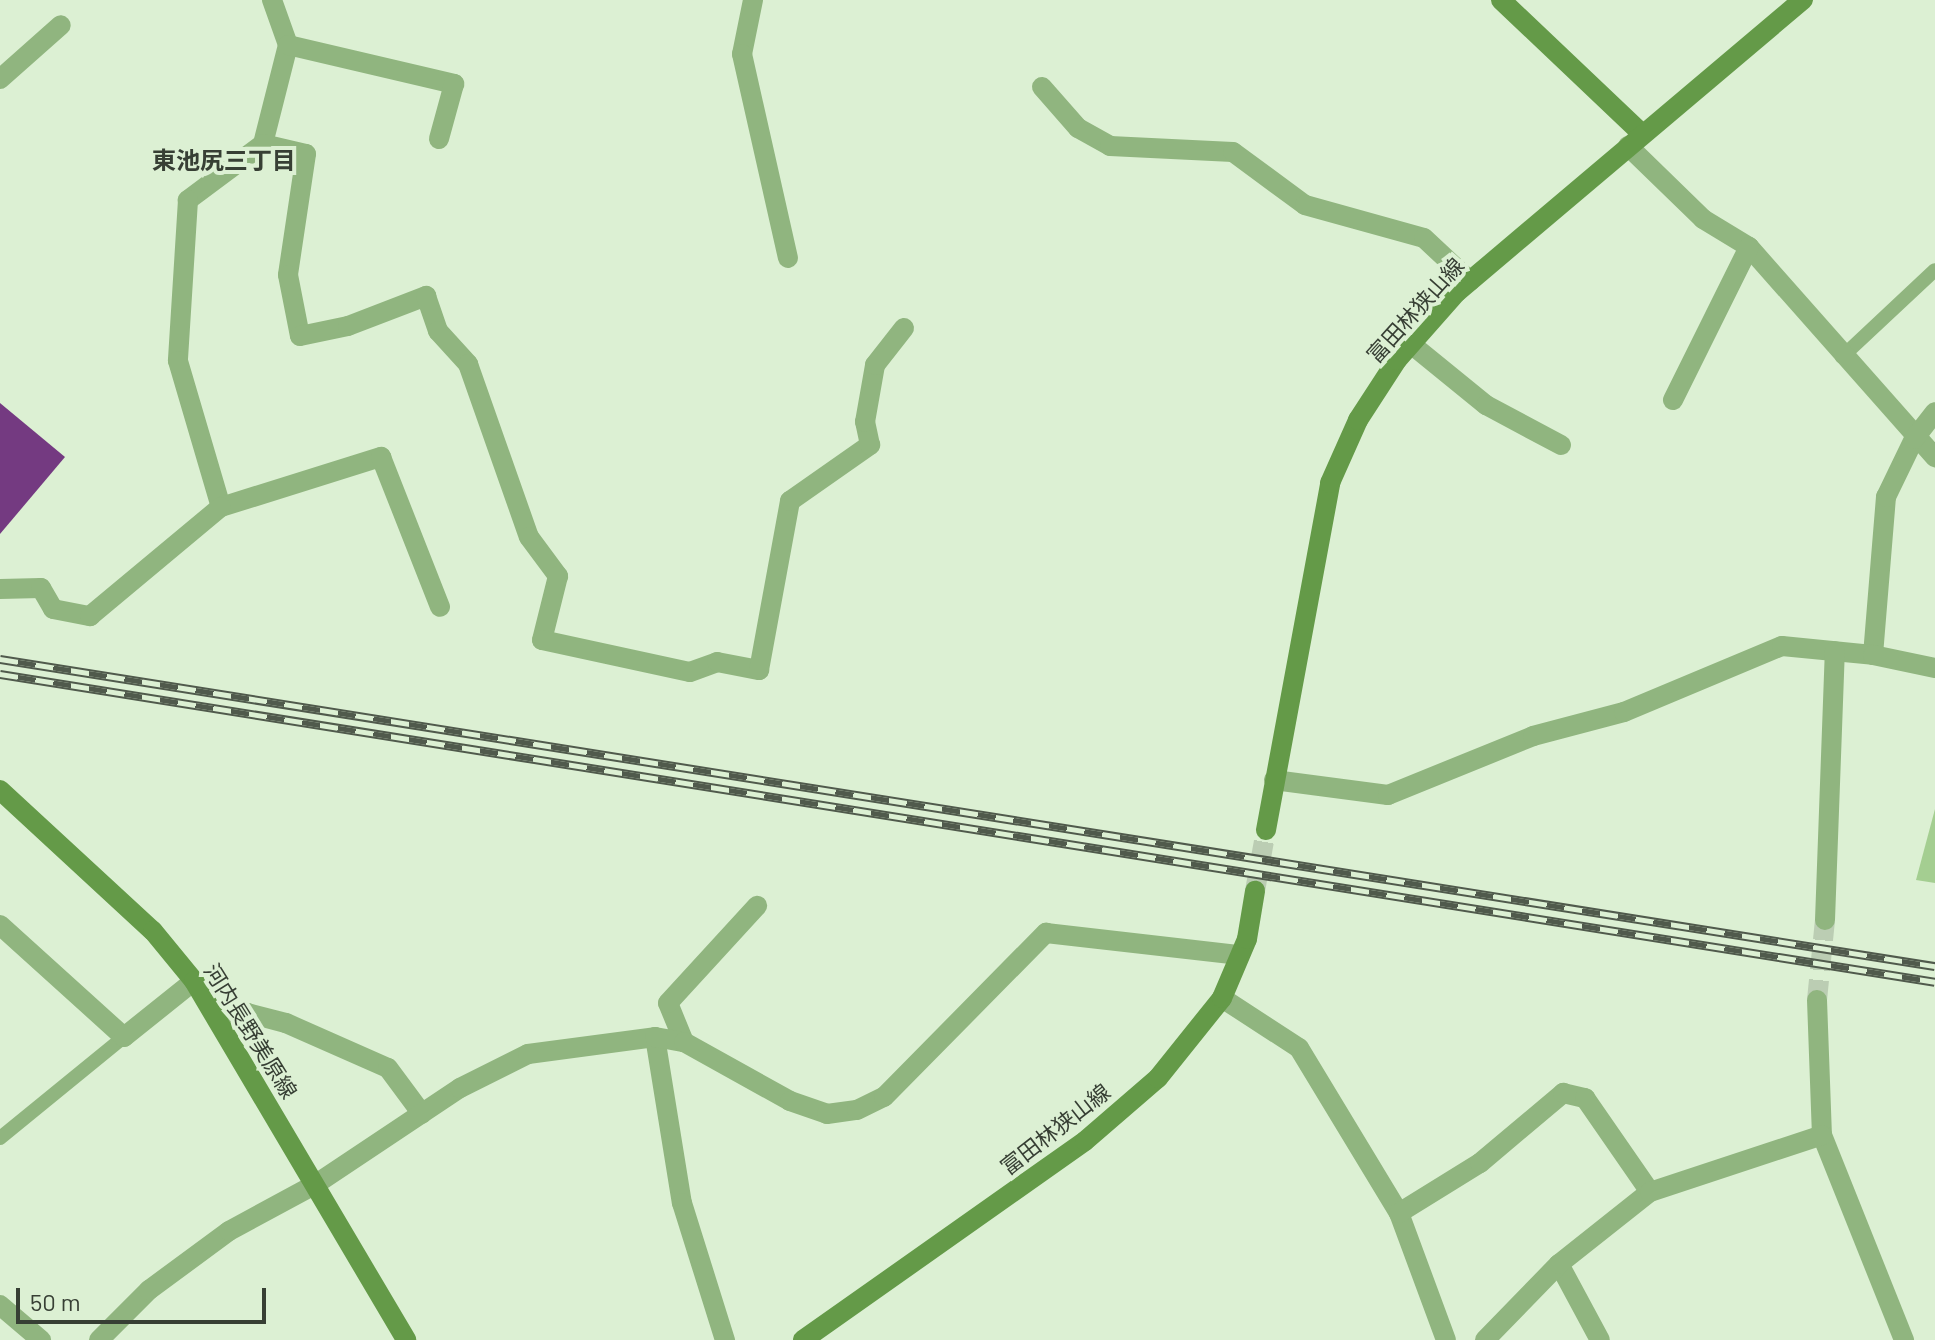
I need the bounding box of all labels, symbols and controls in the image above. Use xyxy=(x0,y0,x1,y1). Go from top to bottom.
district label: 東池尻三丁目 xyxy=(152,146,296,174)
street label: 富田林狭山線 xyxy=(1361,252,1469,368)
street label: 河内長野美原線 xyxy=(199,959,303,1103)
street label: 富田林狭山線 xyxy=(995,1078,1115,1180)
scale bar xyxy=(20,1272,270,1322)
text: 50 m xyxy=(30,1287,81,1316)

